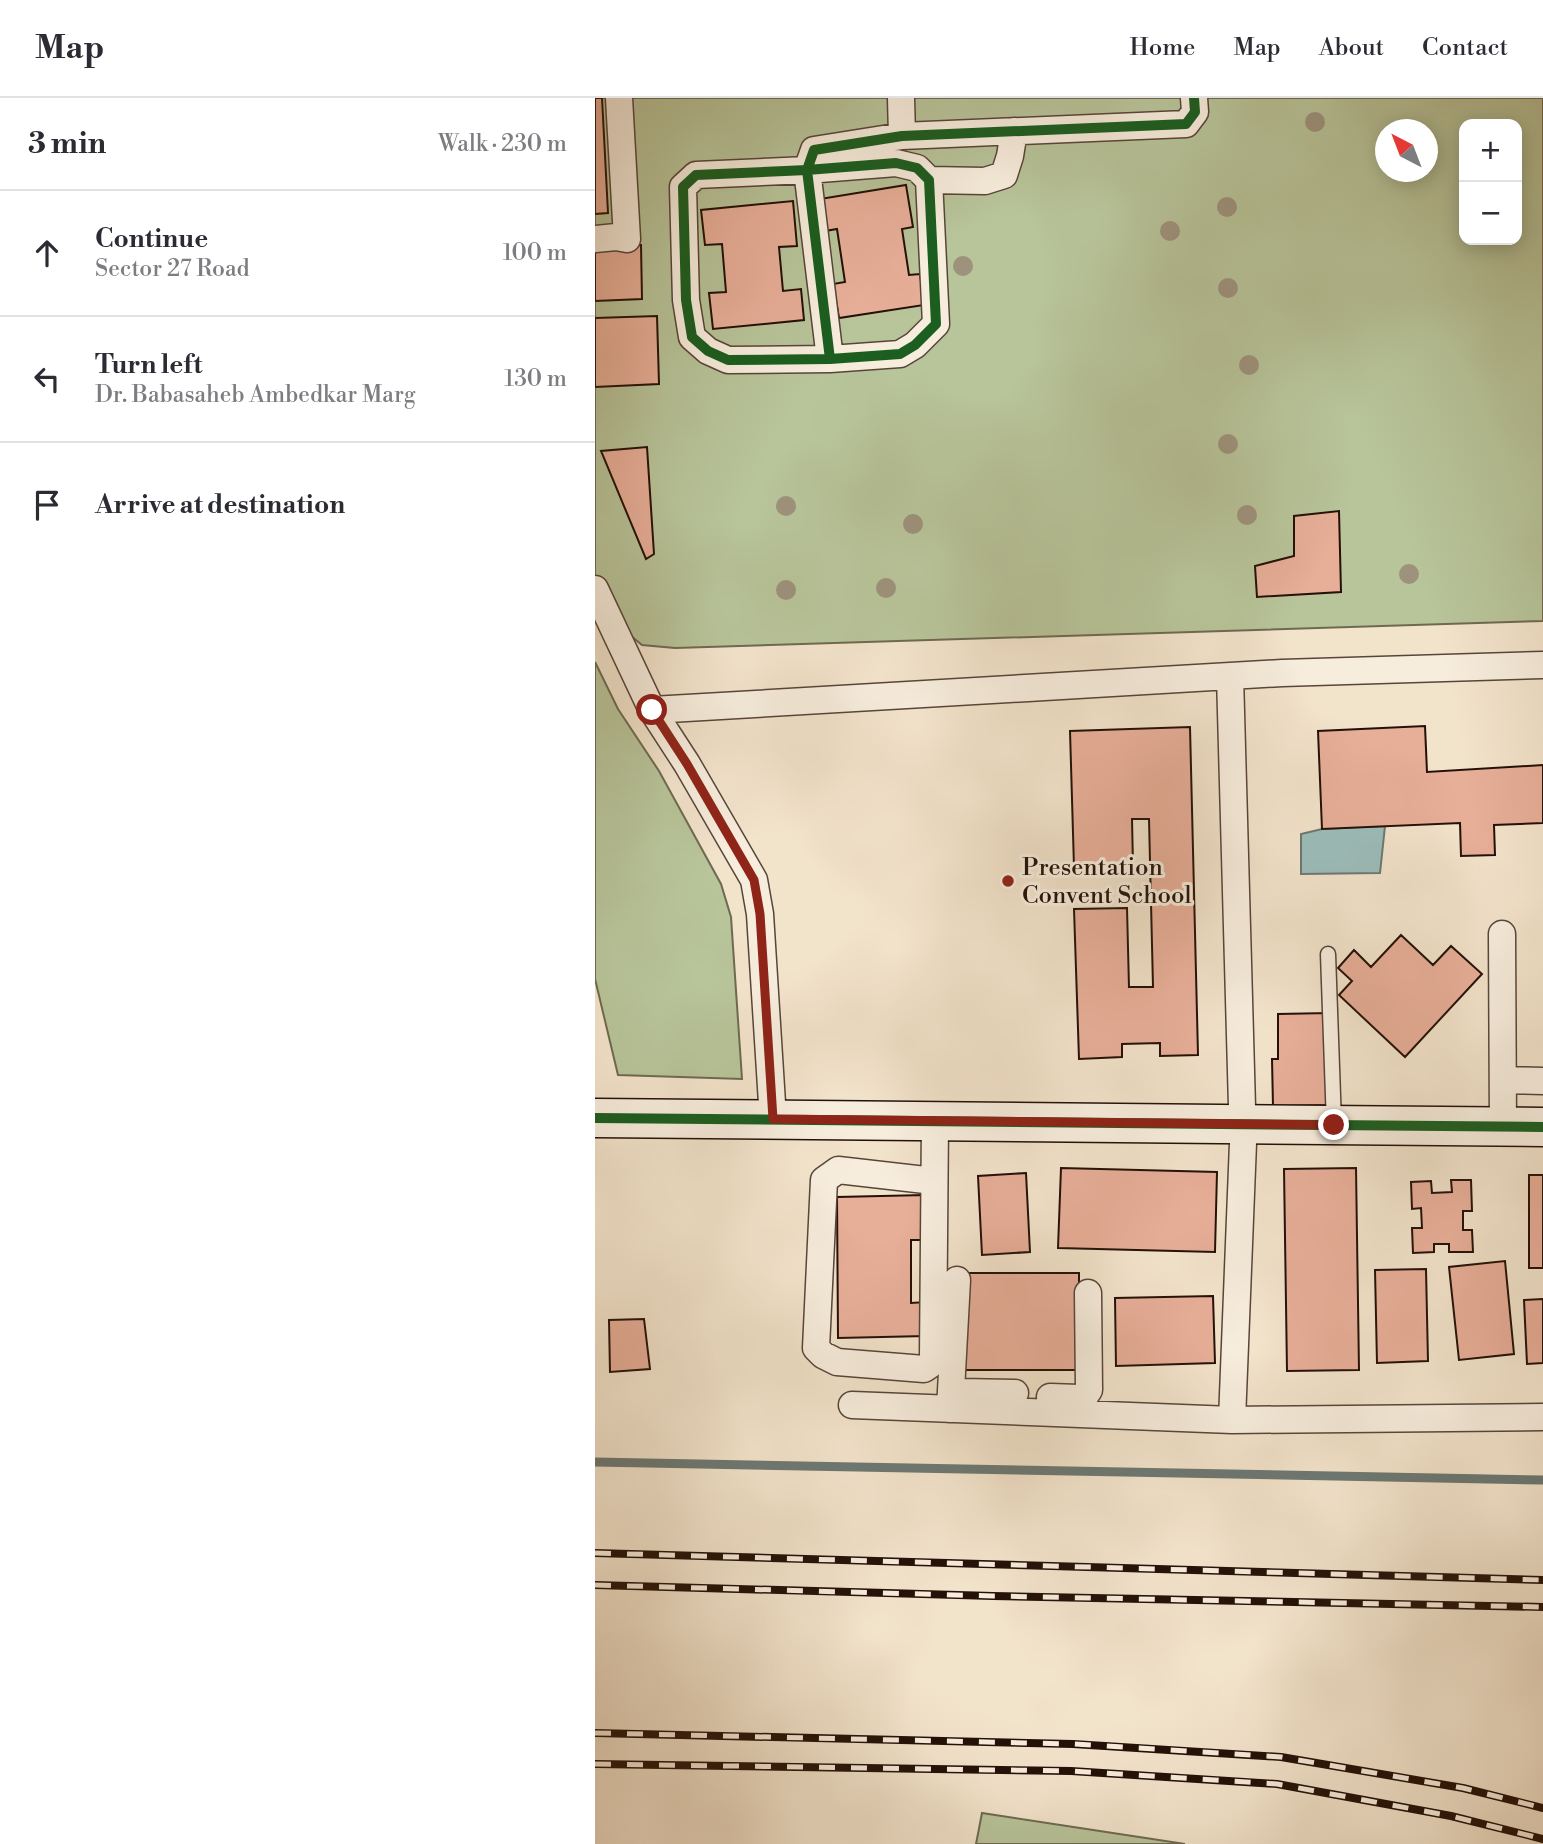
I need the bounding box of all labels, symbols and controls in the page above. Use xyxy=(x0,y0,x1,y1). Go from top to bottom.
text: Map xyxy=(35,28,104,69)
text: Home xyxy=(1130,33,1195,63)
text: Map xyxy=(1233,33,1281,63)
text: About xyxy=(1319,33,1384,63)
text: Contact xyxy=(1422,33,1508,63)
north arrow xyxy=(1375,119,1438,182)
map controls xyxy=(1459,119,1522,245)
button: + xyxy=(1459,119,1522,182)
text: 3 min xyxy=(28,125,106,163)
text: Walk · 230 m xyxy=(438,130,567,158)
button: − xyxy=(1459,182,1522,245)
text: Continue xyxy=(95,223,208,255)
icon: ahead xyxy=(28,234,66,272)
text: 100 m xyxy=(502,239,567,267)
text: Sector 27 Road xyxy=(95,255,250,283)
text: Turn left xyxy=(95,349,203,381)
icon: left xyxy=(28,360,66,398)
text: 130 m xyxy=(504,365,567,393)
text: Dr. Babasaheb Ambedkar Marg xyxy=(95,381,416,409)
icon: arrive xyxy=(28,486,66,524)
text: Arrive at destination xyxy=(95,489,345,521)
route start xyxy=(636,694,667,725)
place label: Presentation Convent School xyxy=(1022,853,1192,911)
marker: Presentation Convent School xyxy=(1000,873,1016,889)
route end xyxy=(1318,1109,1349,1140)

